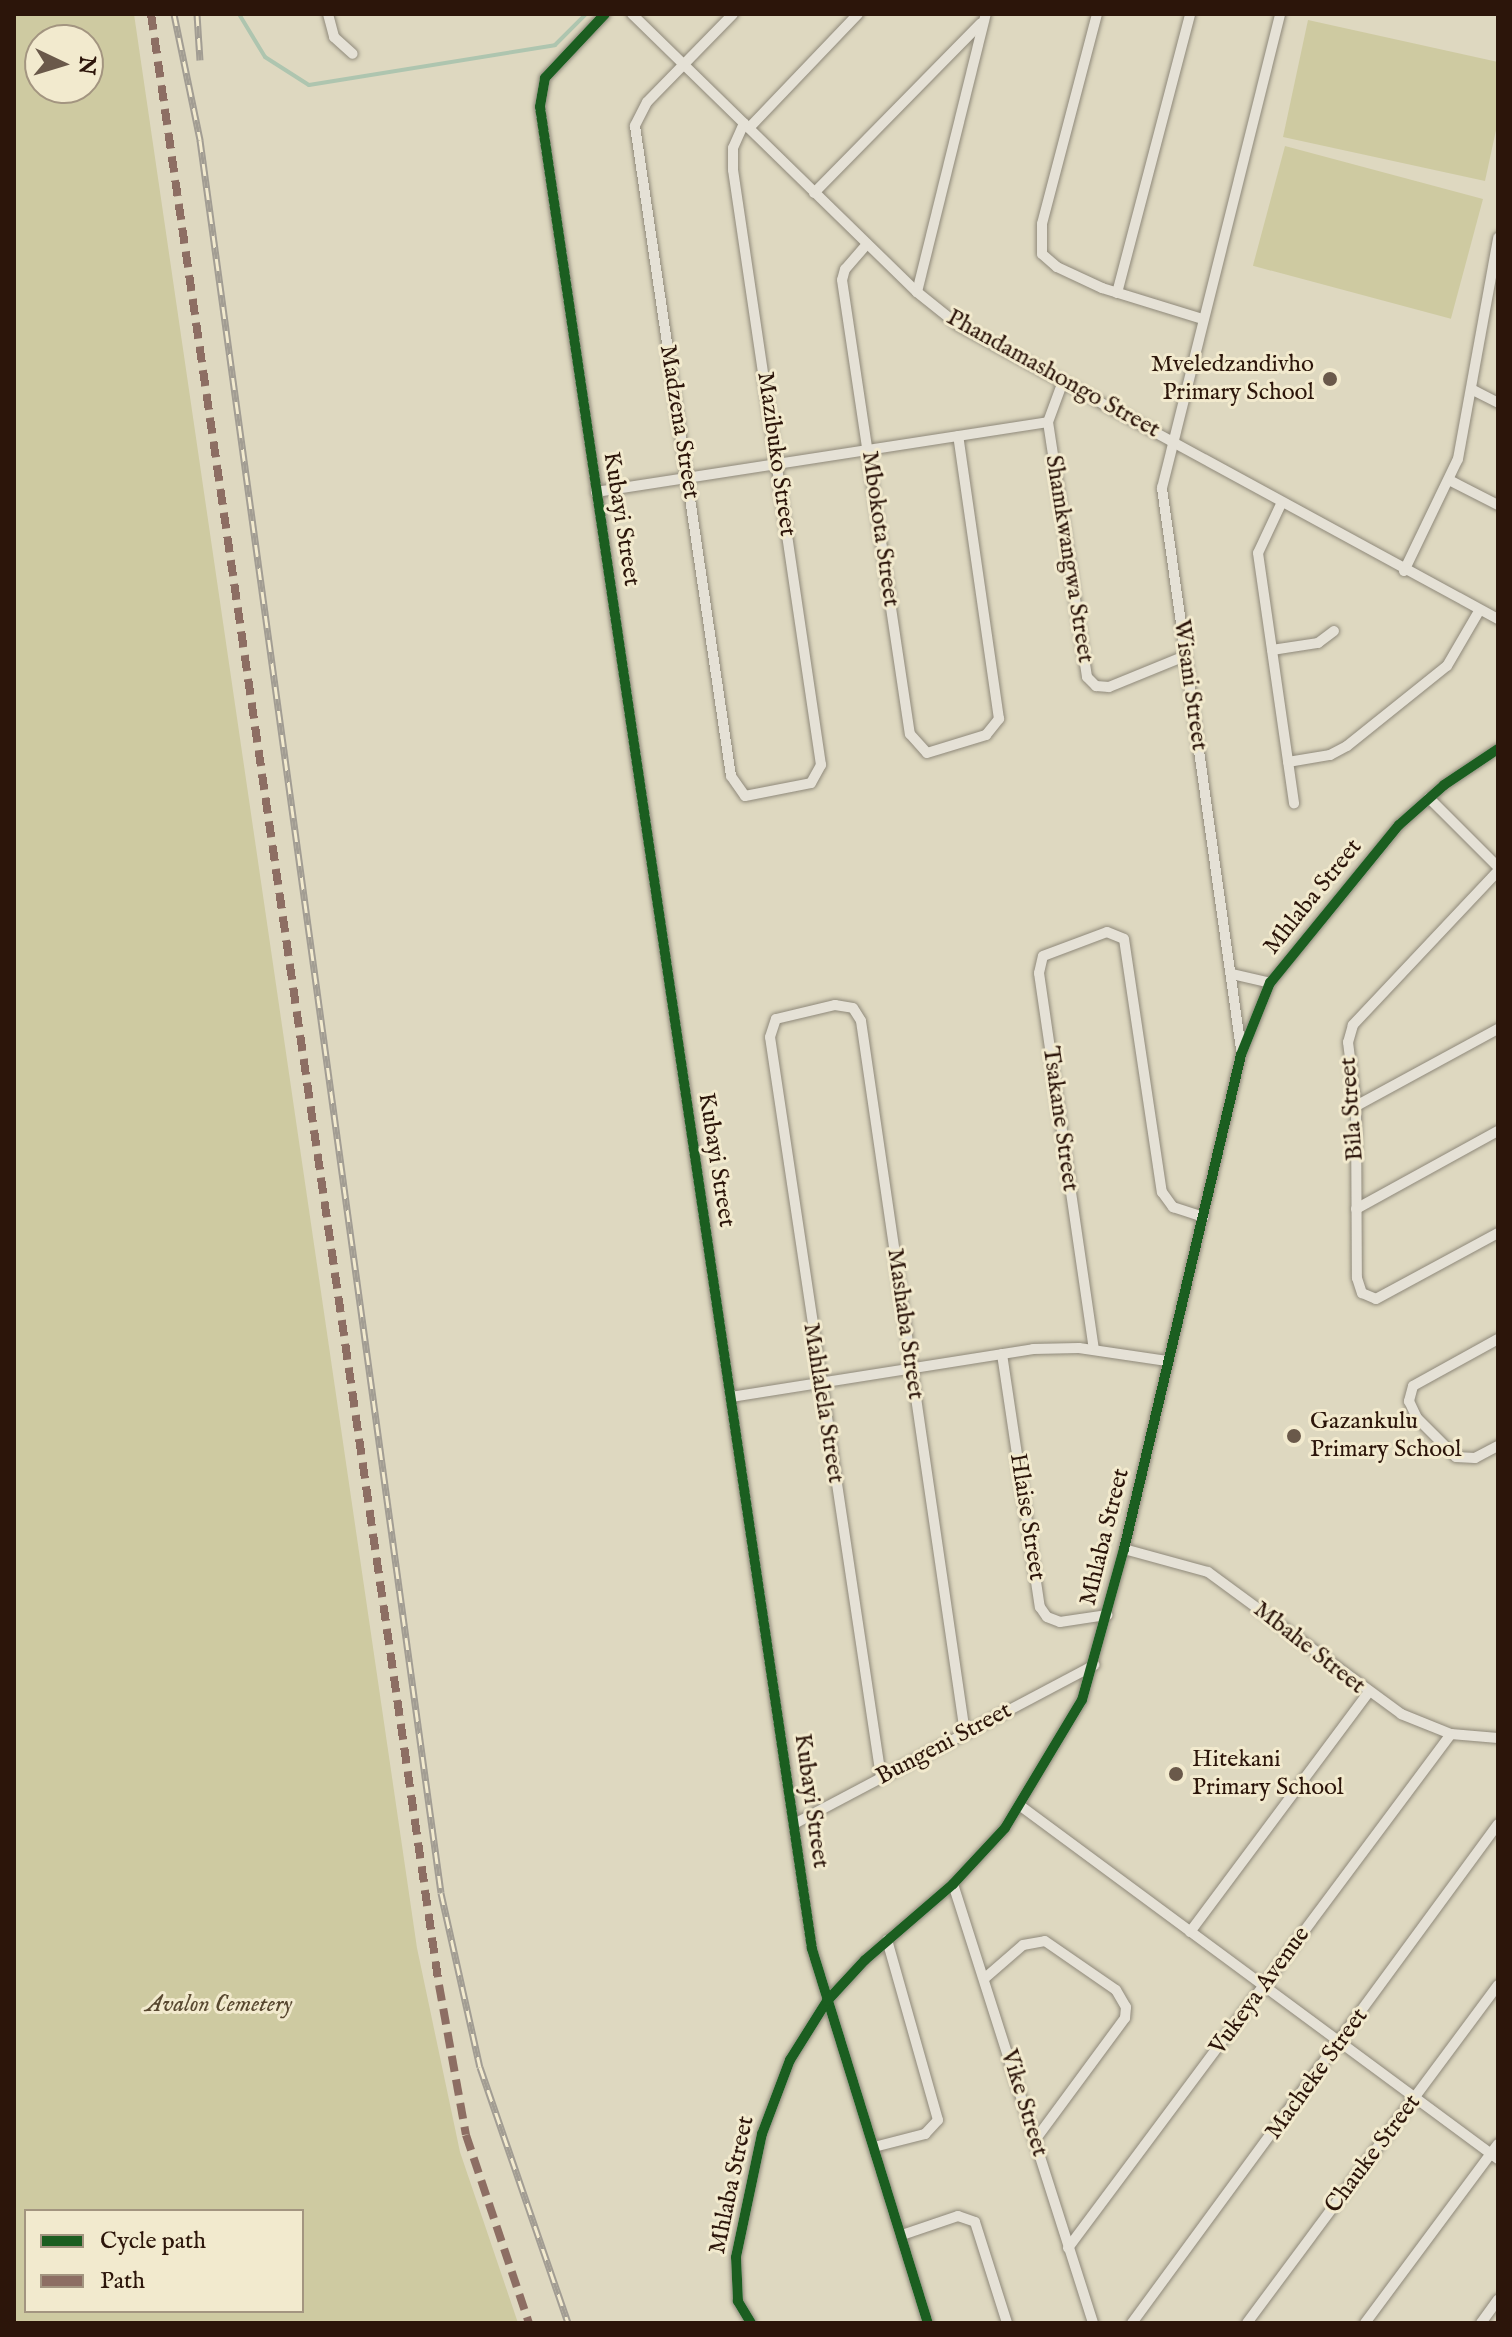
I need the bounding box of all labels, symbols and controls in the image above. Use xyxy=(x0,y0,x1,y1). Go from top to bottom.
north arrow xyxy=(24,24,104,104)
text: N xyxy=(71,55,101,76)
street label: Phandamashongo Street xyxy=(941,303,1165,445)
street label: Madzena Street xyxy=(653,343,705,501)
place label: Mveledzandivho Primary School xyxy=(1151,351,1314,407)
street label: Mazibuko Street xyxy=(750,370,802,538)
marker: Mveledzandivho Primary School xyxy=(1321,370,1339,388)
street label: Mbokota Street xyxy=(855,449,905,609)
street label: Kubayi Street xyxy=(596,450,646,588)
street label: Shamkwangwa Street xyxy=(1038,453,1100,665)
street label: Wisani Street xyxy=(1167,618,1213,752)
street label: Mhlaba Street xyxy=(1258,833,1368,961)
street label: Tsakane Street xyxy=(1036,1045,1084,1193)
street label: Bila Street xyxy=(1334,1056,1370,1162)
street label: Kubayi Street xyxy=(691,1091,741,1229)
street label: Mashaba Street xyxy=(880,1246,930,1402)
street label: Mahlalela Street xyxy=(796,1321,850,1485)
place label: Gazankulu Primary School xyxy=(1310,1408,1462,1464)
marker: Gazankulu Primary School xyxy=(1285,1427,1303,1445)
street label: Hlaise Street xyxy=(1003,1451,1051,1583)
street label: Mhlaba Street xyxy=(1074,1465,1136,1609)
street label: Mbahe Street xyxy=(1247,1595,1371,1701)
street label: Bungeni Street xyxy=(871,1696,1017,1792)
street label: Kubayi Street xyxy=(787,1732,835,1870)
place label: Hitekani Primary School xyxy=(1192,1746,1344,1802)
marker: Hitekani Primary School xyxy=(1167,1765,1185,1783)
street label: Vukeya Avenue xyxy=(1204,1921,1316,2061)
park label: Avalon Cemetery xyxy=(146,1991,292,2019)
street label: Macheke Street xyxy=(1260,2003,1374,2145)
street label: Vike Street xyxy=(994,2046,1054,2160)
street label: Chauke Street xyxy=(1319,2089,1427,2219)
street label: Mhlaba Street xyxy=(703,2113,761,2257)
legend xyxy=(24,2209,304,2313)
text: Cycle path xyxy=(100,2226,206,2257)
text: Path xyxy=(100,2266,145,2297)

